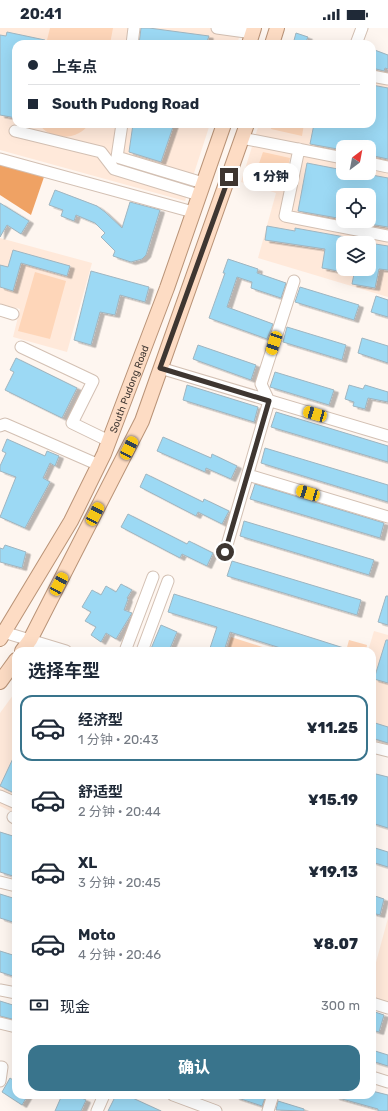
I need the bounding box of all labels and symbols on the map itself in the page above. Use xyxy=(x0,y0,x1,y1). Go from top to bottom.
north arrow xyxy=(336,140,376,180)
callout: 1 分钟 xyxy=(243,163,299,191)
route end xyxy=(220,168,238,186)
car xyxy=(265,330,283,356)
street label: South Pudong Road xyxy=(108,344,152,435)
car xyxy=(302,405,328,423)
car xyxy=(118,435,140,461)
car xyxy=(295,484,321,502)
car xyxy=(84,501,106,527)
route start xyxy=(216,543,234,561)
car xyxy=(48,571,70,597)

